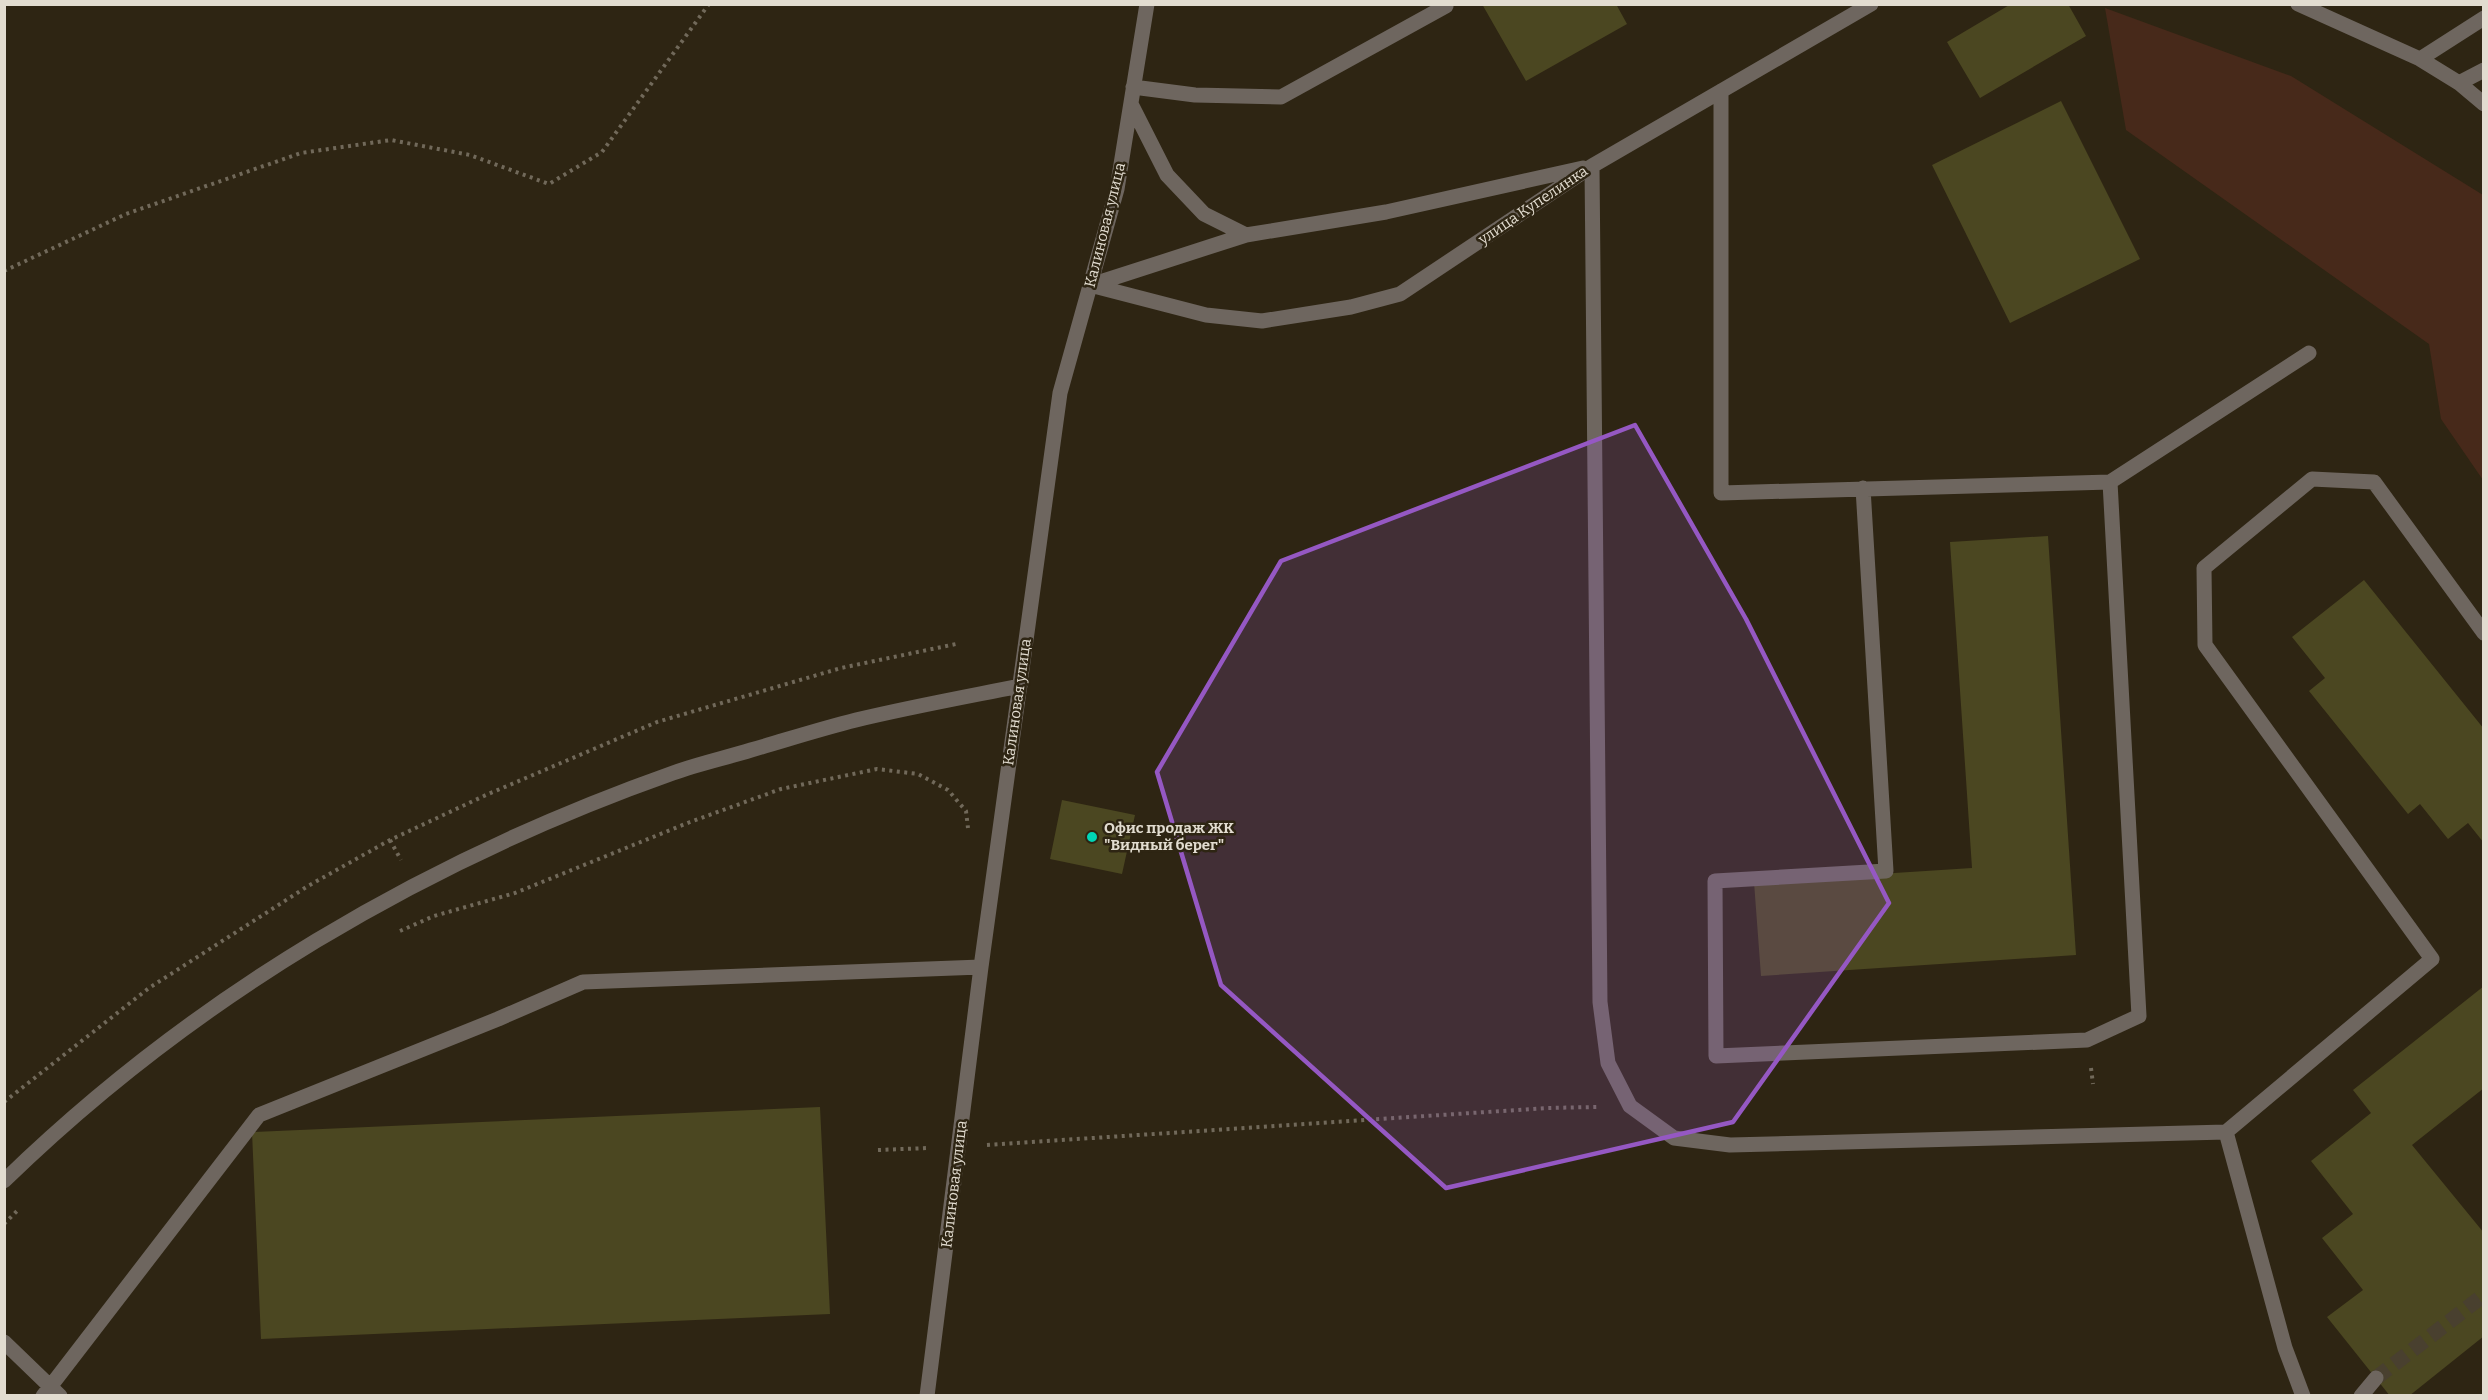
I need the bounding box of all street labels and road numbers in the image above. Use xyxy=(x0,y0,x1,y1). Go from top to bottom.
street label: Калиновая улица xyxy=(1081,161,1129,289)
street label: улица Купелинка xyxy=(1474,162,1591,249)
street label: Калиновая улица xyxy=(999,637,1035,767)
street label: Калиновая улица xyxy=(937,1119,971,1249)

